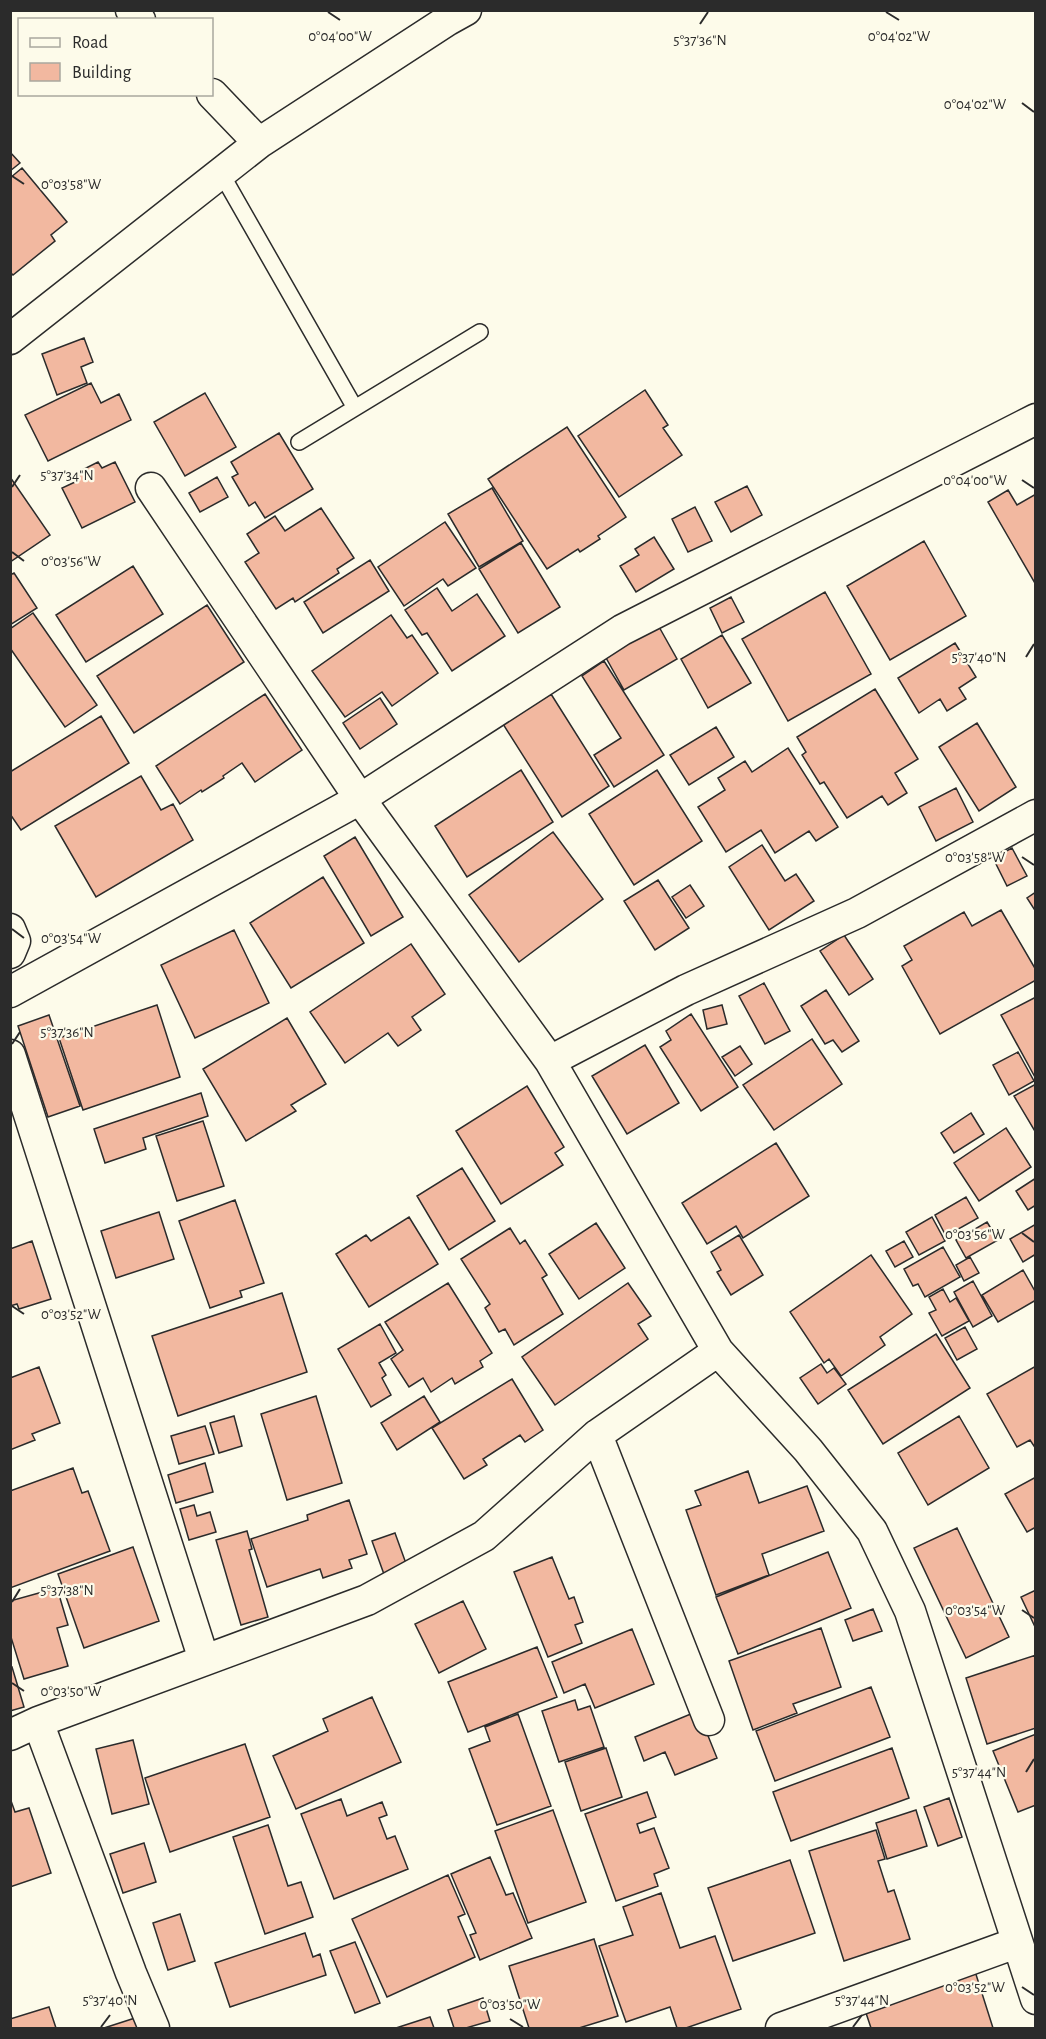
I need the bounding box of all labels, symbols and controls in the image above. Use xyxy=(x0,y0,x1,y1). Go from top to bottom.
legend xyxy=(18,18,213,96)
text: 0°04'00"W xyxy=(308,29,372,44)
text: 0°04'02"W xyxy=(868,29,931,44)
text: 5°37'36"N xyxy=(673,33,727,48)
text: Road xyxy=(72,34,108,52)
text: Building xyxy=(72,64,132,82)
text: 0°04'02"W xyxy=(944,97,1007,112)
text: 0°03'58"W xyxy=(41,177,102,192)
text: 5°37'34"N xyxy=(40,468,94,483)
text: 0°04'00"W xyxy=(943,473,1007,488)
text: 0°03'56"W xyxy=(41,554,102,569)
text: 5°37'40"N xyxy=(951,650,1007,665)
text: 0°03'58"W xyxy=(945,850,1006,865)
text: 0°03'54"W xyxy=(41,931,102,946)
text: 5°37'36"N xyxy=(40,1025,94,1040)
text: 0°03'56"W xyxy=(945,1227,1006,1242)
text: 0°03'52"W xyxy=(41,1307,102,1322)
text: 5°37'38"N xyxy=(40,1583,94,1598)
text: 0°03'54"W xyxy=(945,1603,1006,1618)
text: 0°03'50"W xyxy=(41,1684,102,1699)
text: 5°37'44"N xyxy=(952,1765,1006,1780)
text: 0°03'52"W xyxy=(945,1980,1006,1995)
text: 5°37'40"N xyxy=(82,1993,138,2008)
text: 5°37'44"N xyxy=(835,1993,889,2008)
text: 0°03'50"W xyxy=(480,1997,541,2012)

